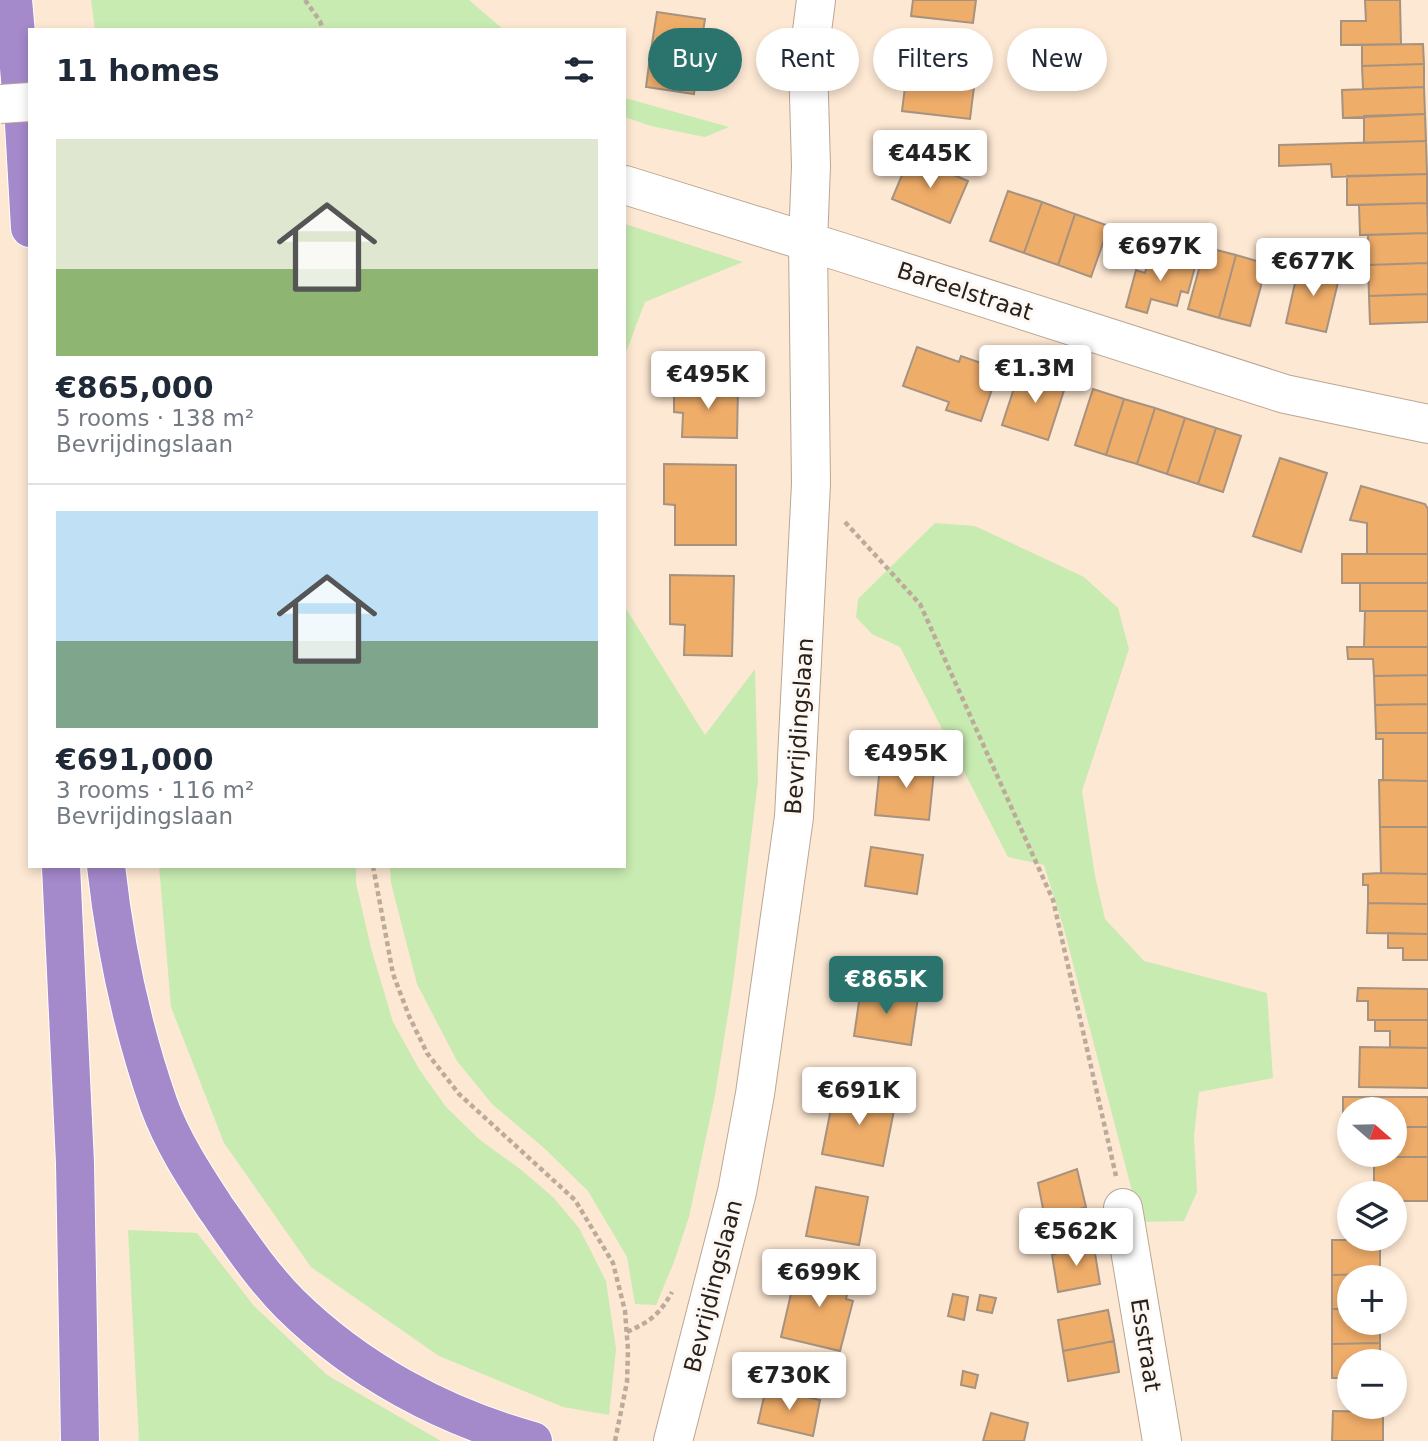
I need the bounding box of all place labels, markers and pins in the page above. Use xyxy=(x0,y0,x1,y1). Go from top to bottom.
pin: €445K xyxy=(881,130,979,190)
pin: €697K xyxy=(1111,224,1209,283)
pin: €677K xyxy=(1264,238,1362,298)
pin: €1.3M xyxy=(986,346,1084,405)
pin: €495K xyxy=(659,352,757,411)
pin: €495K xyxy=(857,730,955,790)
pin: €865K xyxy=(837,956,935,1016)
pin: €691K xyxy=(810,1068,908,1127)
pin: €562K xyxy=(1027,1208,1125,1268)
pin: €699K xyxy=(770,1250,868,1309)
pin: €730K xyxy=(740,1352,838,1412)

